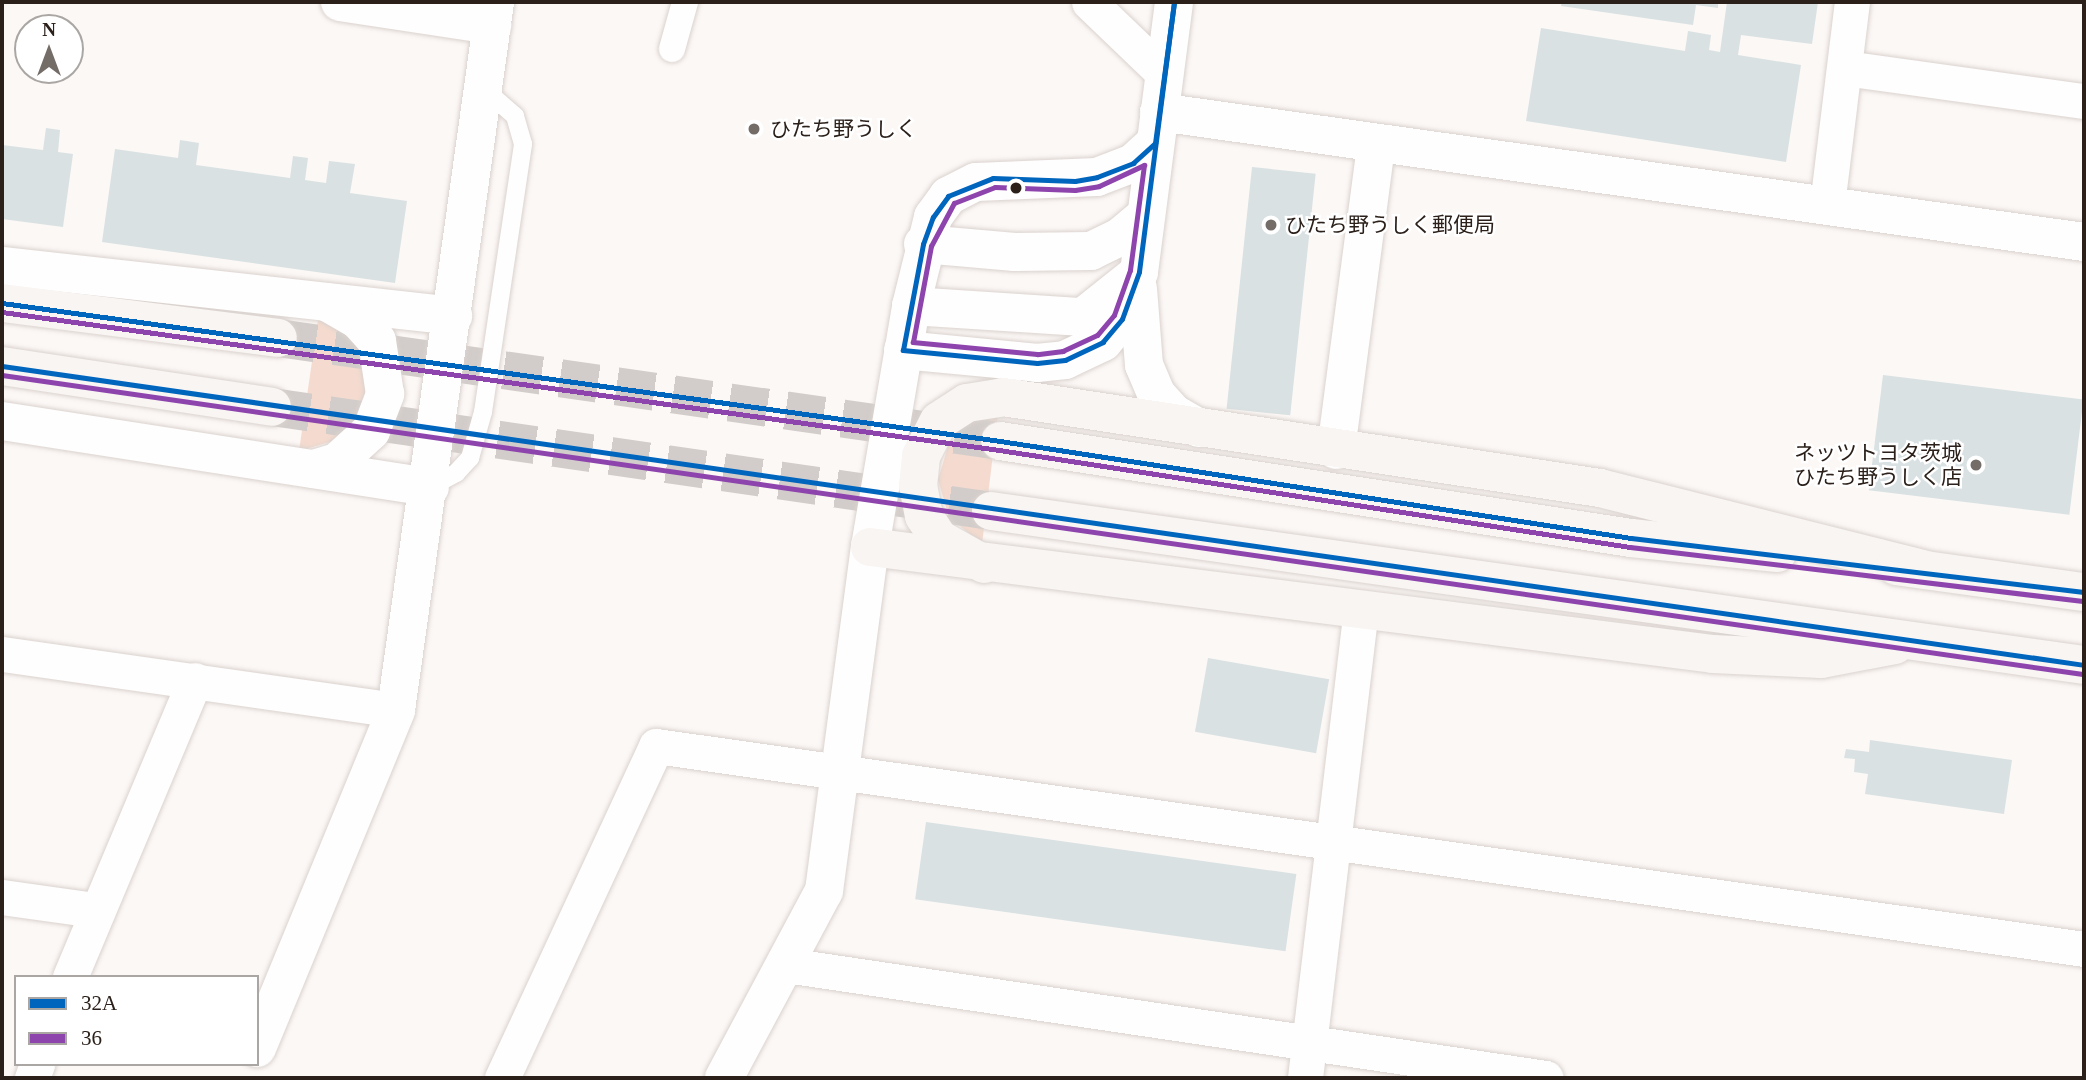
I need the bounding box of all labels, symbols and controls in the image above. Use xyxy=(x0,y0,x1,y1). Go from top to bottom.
north arrow xyxy=(14,14,84,84)
text: N xyxy=(42,19,56,40)
place label: ひたち野うしく xyxy=(770,116,917,142)
marker: ひたち野うしく xyxy=(744,119,764,139)
unlabelled marker xyxy=(1009,181,1023,195)
place label: ひたち野うしく郵便局 xyxy=(1285,212,1495,238)
marker: ひたち野うしく郵便局 xyxy=(1263,217,1279,233)
place label: ネッツトヨタ茨城 ひたち野うしく店 xyxy=(1794,440,1962,490)
marker: ネッツトヨタ茨城 ひたち野うしく店 xyxy=(1968,457,1984,473)
legend xyxy=(14,975,259,1066)
text: 32A xyxy=(81,991,117,1015)
text: 36 xyxy=(81,1026,102,1050)

